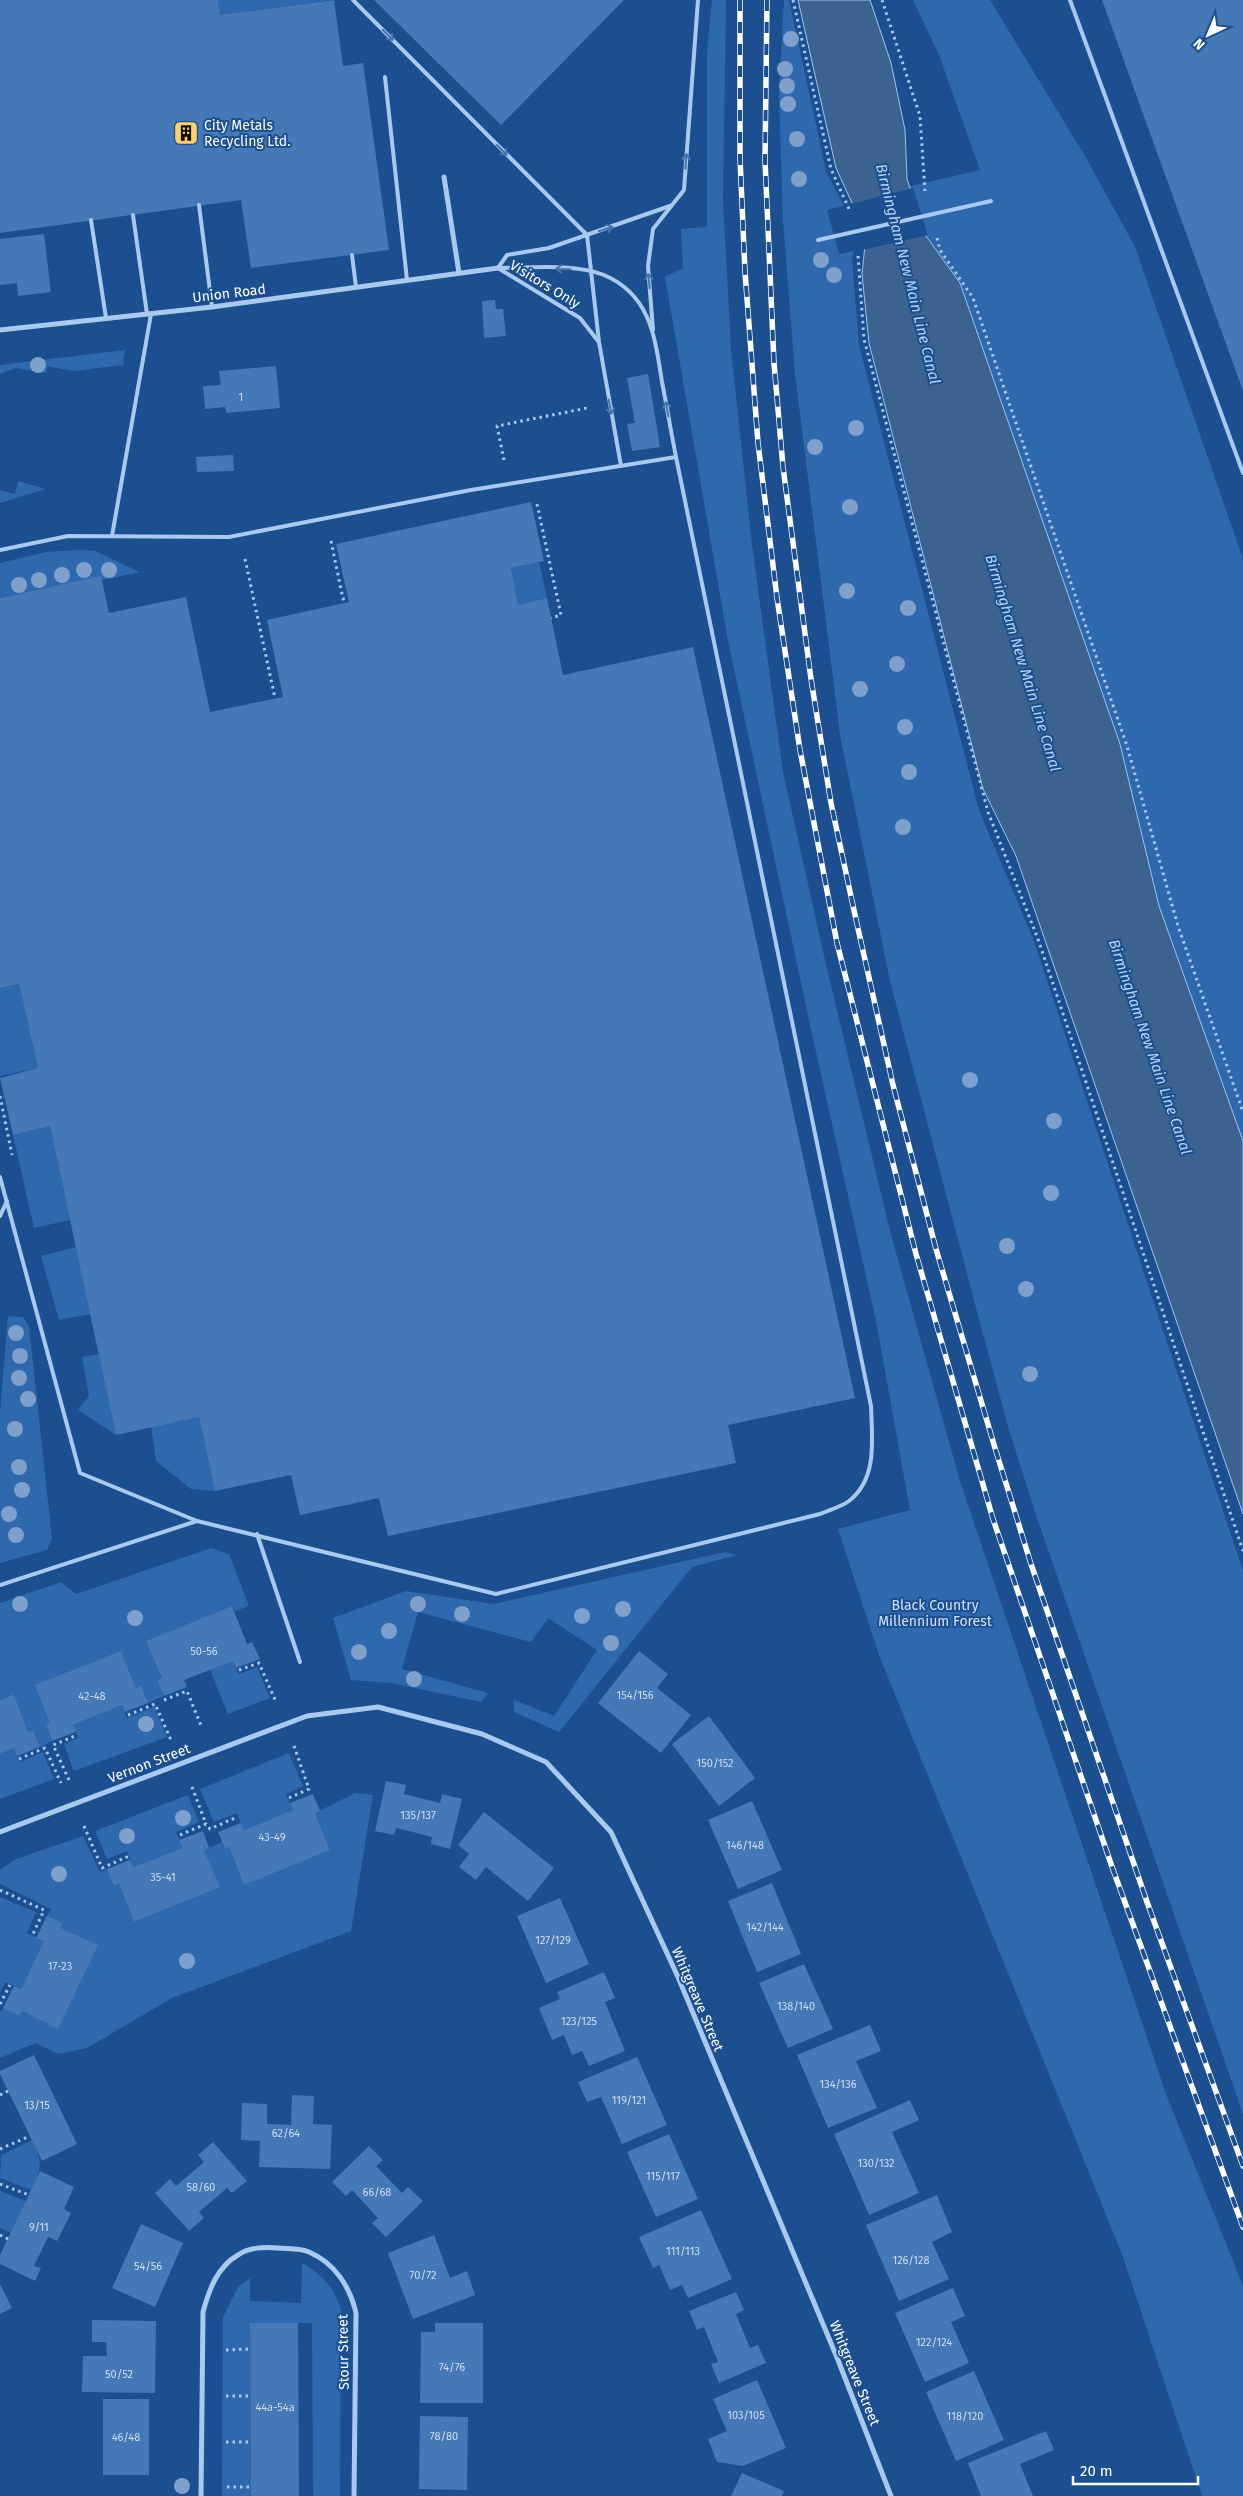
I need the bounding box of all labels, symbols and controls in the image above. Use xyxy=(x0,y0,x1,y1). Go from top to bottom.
north arrow xyxy=(1183,10,1233,60)
one-way arrow xyxy=(381,28,393,40)
text: N xyxy=(1190,35,1209,53)
place label: City Metals Recycling Ltd. xyxy=(204,117,291,150)
building icon: City Metals Recycling Ltd. xyxy=(173,120,199,146)
one-way arrow xyxy=(496,143,508,155)
one-way arrow xyxy=(682,153,691,169)
water label: Birmingham New Main Line Canal xyxy=(872,162,944,386)
one-way arrow xyxy=(598,224,614,233)
street label: Visitors Only xyxy=(506,257,583,312)
one-way arrow xyxy=(556,264,572,274)
one-way arrow xyxy=(644,273,654,289)
street label: Union Road xyxy=(191,281,267,306)
house number: 1 xyxy=(239,391,243,404)
one-way arrow xyxy=(606,399,616,415)
one-way arrow xyxy=(662,401,672,417)
water label: Birmingham New Main Line Canal xyxy=(981,552,1065,774)
water label: Birmingham New Main Line Canal xyxy=(1105,937,1195,1157)
park label: Black Country Millennium Forest xyxy=(878,1597,993,1630)
house number: 50-56 xyxy=(190,1645,218,1658)
house number: 154/156 xyxy=(616,1689,654,1702)
house number: 42-48 xyxy=(78,1690,106,1703)
street label: Vernon Street xyxy=(106,1740,194,1787)
house number: 150/152 xyxy=(696,1757,734,1770)
house number: 135/137 xyxy=(400,1809,436,1822)
house number: 43-49 xyxy=(259,1831,286,1844)
house number: 146/148 xyxy=(726,1839,764,1852)
house number: 35-41 xyxy=(150,1871,176,1884)
house number: 142/144 xyxy=(746,1921,784,1934)
house number: 127/129 xyxy=(535,1934,571,1947)
street label: Whitgreave Street xyxy=(668,1944,728,2055)
house number: 17-23 xyxy=(48,1960,72,1973)
house number: 138/140 xyxy=(777,2000,815,2013)
house number: 123/125 xyxy=(561,2015,598,2028)
house number: 134/136 xyxy=(819,2078,857,2091)
house number: 119/121 xyxy=(612,2094,646,2107)
house number: 13/15 xyxy=(24,2099,50,2112)
house number: 62/64 xyxy=(272,2127,300,2140)
house number: 130/132 xyxy=(857,2157,895,2170)
house number: 115/117 xyxy=(646,2170,680,2183)
house number: 58/60 xyxy=(187,2181,215,2194)
house number: 66/68 xyxy=(363,2186,391,2199)
house number: 9/11 xyxy=(29,2221,49,2234)
house number: 111/113 xyxy=(666,2245,700,2258)
house number: 126/128 xyxy=(892,2254,930,2267)
house number: 54/56 xyxy=(134,2260,162,2273)
house number: 70/72 xyxy=(410,2269,436,2282)
street label: Stour Street xyxy=(334,2313,353,2390)
street label: Whitgreave Street xyxy=(826,2318,884,2429)
house number: 122/124 xyxy=(916,2336,952,2349)
house number: 74/76 xyxy=(439,2361,465,2374)
house number: 50/52 xyxy=(105,2368,133,2381)
house number: 44a-54a xyxy=(255,2401,295,2414)
house number: 103/105 xyxy=(727,2409,765,2422)
house number: 118/120 xyxy=(947,2410,983,2423)
house number: 78/80 xyxy=(430,2430,458,2443)
house number: 46/48 xyxy=(112,2431,140,2444)
scale bar xyxy=(1073,2454,1198,2486)
text: 20 m xyxy=(1080,2462,1113,2480)

